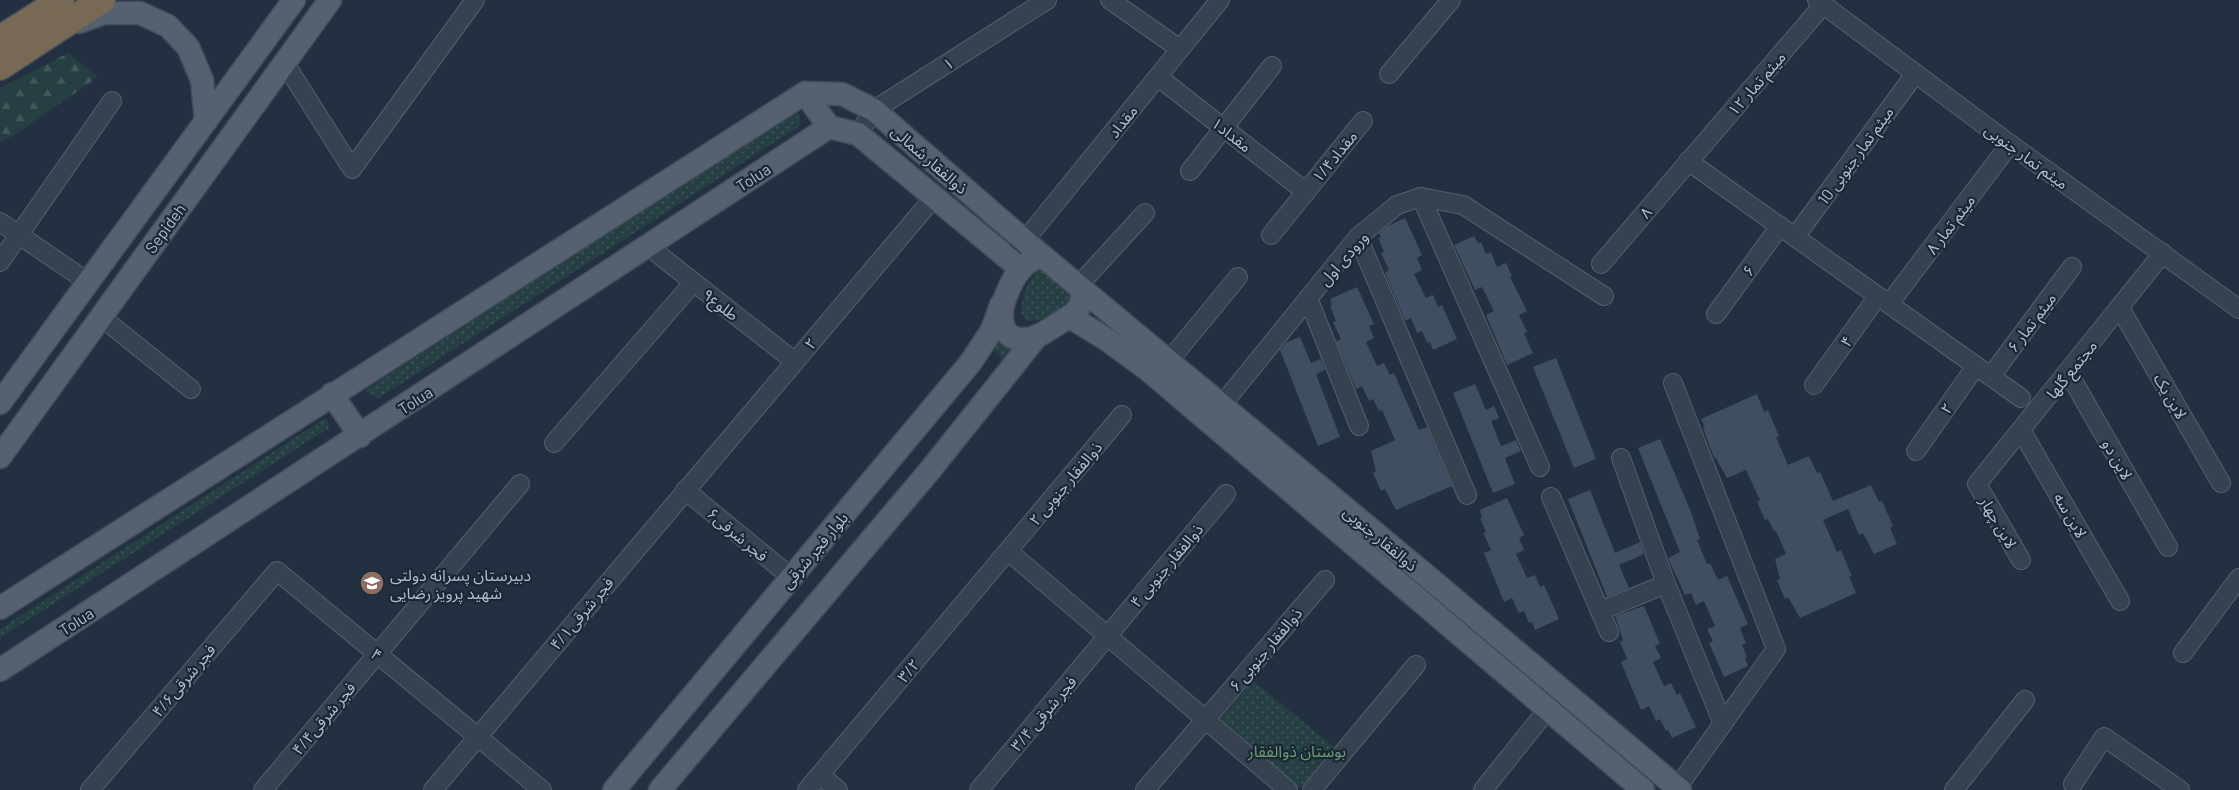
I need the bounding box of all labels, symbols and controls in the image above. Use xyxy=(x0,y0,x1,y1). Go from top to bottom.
street label: میثم تمار ۱۲ xyxy=(1723,47,1792,122)
street label: ۱ xyxy=(939,53,957,73)
street label: مقداد xyxy=(1103,101,1141,141)
street label: میثم تمار جنوبی 10 xyxy=(1813,102,1900,210)
street label: مقداد۱ xyxy=(1208,113,1256,155)
street label: میثم تمار جنوبی xyxy=(1979,119,2073,196)
street label: ذوالفقار شمالی xyxy=(887,121,972,198)
street label: مقداد۱/۴ xyxy=(1307,126,1361,186)
street label: Tolua xyxy=(732,159,774,195)
street label: میثم تمار ۸ xyxy=(1922,191,1982,260)
street label: Sepideh xyxy=(141,199,189,257)
street label: ۸ xyxy=(1635,202,1655,222)
street label: ورودی اول xyxy=(1314,227,1373,290)
street label: ۶ xyxy=(1738,261,1758,279)
street label: طلوع۹ xyxy=(697,284,743,327)
street label: میثم تمار ۶ xyxy=(2003,289,2063,358)
street label: ۴ xyxy=(1836,332,1856,350)
street label: ۲ xyxy=(800,333,820,353)
street label: مجتمع گلها xyxy=(2042,336,2103,405)
street label: لاین یک xyxy=(2150,370,2192,423)
street label: Tolua xyxy=(394,382,436,418)
street label: ۲ xyxy=(1936,399,1956,417)
street label: لاین دو xyxy=(2098,435,2137,483)
street label: ۲ ذوالفقار جنوبی xyxy=(1025,437,1106,529)
street label: لاین سه xyxy=(2050,489,2092,542)
street label: لاین چهار xyxy=(1974,492,2021,552)
street label: ذوالفقار جنوبی xyxy=(1339,502,1422,575)
street label: فجر شرقی۶ xyxy=(703,503,772,566)
street label: بلوار فجر شرقی xyxy=(777,508,852,593)
street label: ۴ ذوالفقار جنوبی xyxy=(1126,519,1207,611)
place label: دبیرستان پسرانه دولتی شهید پرویز رضایی xyxy=(390,565,531,604)
school or university icon: دبیرستان پسرانه دولتی شهید پرویز رضایی xyxy=(359,570,385,596)
street label: فجر شرقی۴/۱ xyxy=(545,573,618,654)
street label: Tolua xyxy=(55,603,97,639)
street label: ۶ ذوالفقار جنوبی xyxy=(1225,603,1306,695)
street label: فجر شرقی۴/۶ xyxy=(147,640,220,721)
street label: ۴ xyxy=(367,644,387,664)
street label: ۳/۲ xyxy=(893,654,923,686)
street label: ۳/۴ فجر شرقی xyxy=(1006,672,1081,755)
street label: فجر شرقی۴/۴ xyxy=(287,678,360,759)
park label: بوستان ذوالفقار xyxy=(1247,741,1346,761)

